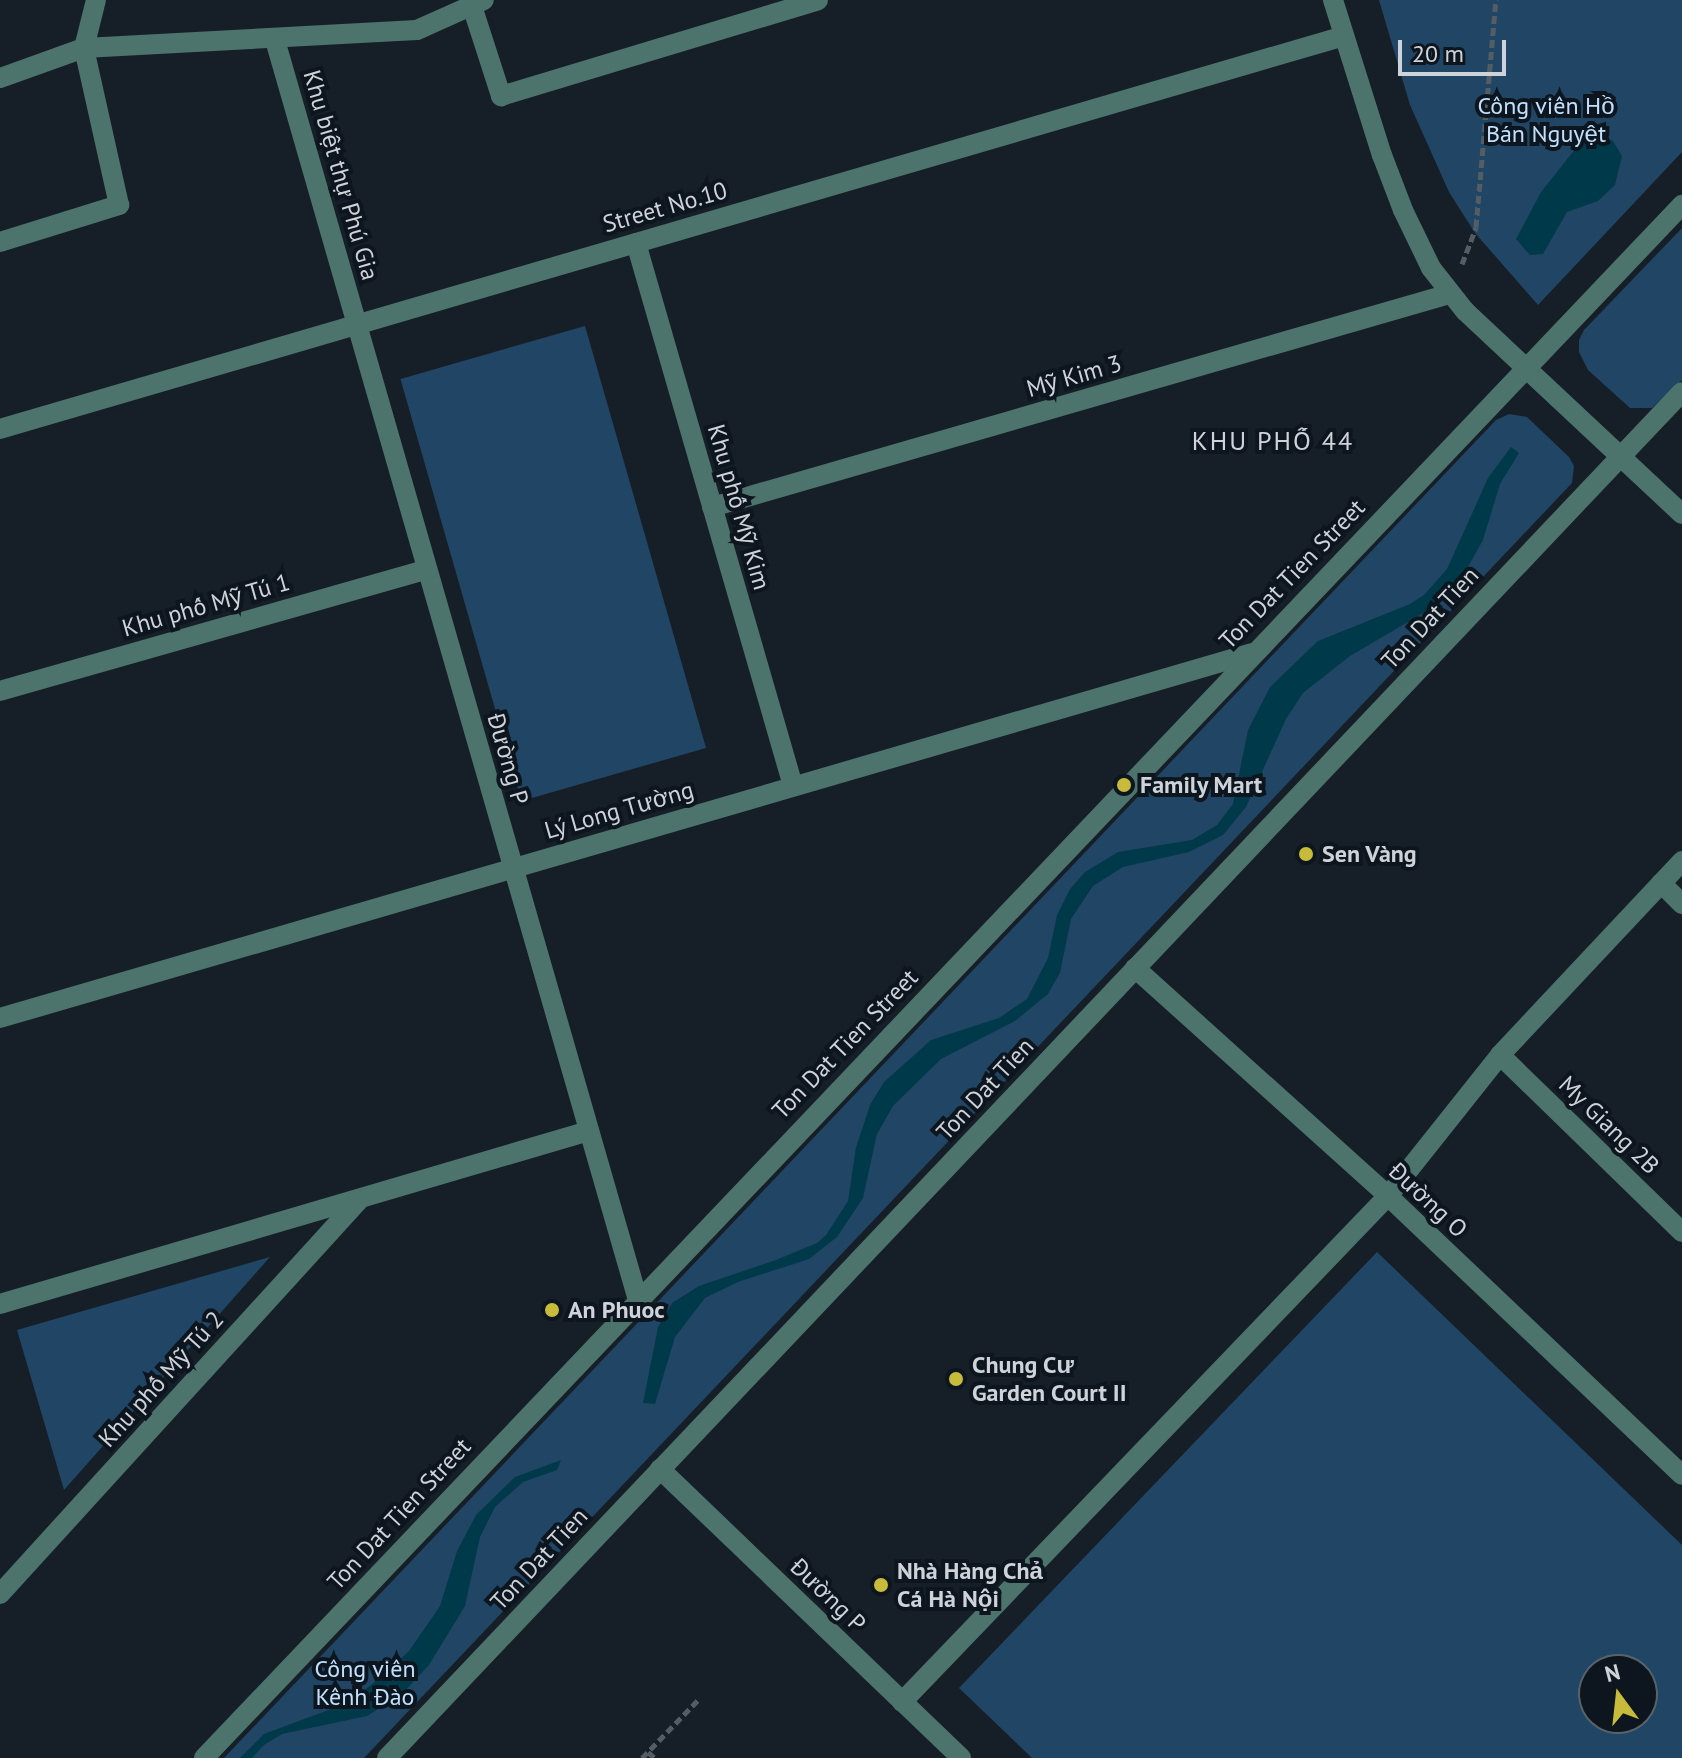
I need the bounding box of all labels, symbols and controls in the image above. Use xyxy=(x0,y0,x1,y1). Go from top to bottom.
scale bar xyxy=(1402,24,1510,74)
text: 20 m xyxy=(1412,38,1464,69)
street label: Khu biệt thự Phú Gia xyxy=(297,67,385,283)
park label: Công viên Hồ Bán Nguyệt xyxy=(1477,92,1615,148)
street label: Street No.10 xyxy=(600,176,730,238)
street label: Mỹ Kim 3 xyxy=(1023,349,1125,403)
street label: Khu phố Mỹ Kim xyxy=(702,421,776,593)
district label: KHU PHỐ 44 xyxy=(1192,425,1354,457)
street label: Ton Dat Tien Street xyxy=(1213,493,1371,655)
street label: Ton Dat Tien xyxy=(1375,561,1485,675)
street label: Khu phố Mỹ Tú 1 xyxy=(119,567,293,643)
street label: Đường P xyxy=(481,710,535,808)
place label: Family Mart xyxy=(1140,771,1263,799)
street label: Lý Long Tường xyxy=(541,775,697,845)
marker: Family Mart xyxy=(1115,776,1133,794)
place label: Sen Vàng xyxy=(1322,840,1417,868)
marker: Sen Vàng xyxy=(1297,845,1315,863)
street label: Ton Dat Tien Street xyxy=(766,963,924,1125)
street label: Ton Dat Tien xyxy=(930,1032,1040,1146)
street label: My Giang 2B xyxy=(1553,1070,1665,1180)
street label: Đường O xyxy=(1383,1157,1473,1243)
place label: An Phuoc xyxy=(568,1296,665,1324)
marker: An Phuoc xyxy=(543,1301,561,1319)
street label: Khu phố Mỹ Tú 2 xyxy=(92,1305,230,1453)
place label: Chung Cư Garden Court II xyxy=(972,1351,1127,1407)
marker: Chung Cư Garden Court II xyxy=(947,1370,965,1388)
street label: Ton Dat Tien Street xyxy=(321,1432,477,1596)
street label: Ton Dat Tien xyxy=(484,1502,594,1616)
street label: Đường P xyxy=(784,1552,872,1638)
place label: Nhà Hàng Chả Cá Hà Nội xyxy=(897,1557,1043,1613)
marker: Nhà Hàng Chả Cá Hà Nội xyxy=(872,1576,890,1594)
north arrow xyxy=(1578,1654,1658,1734)
park label: Công viên Kênh Đào xyxy=(314,1655,416,1711)
text: N xyxy=(1602,1657,1623,1688)

